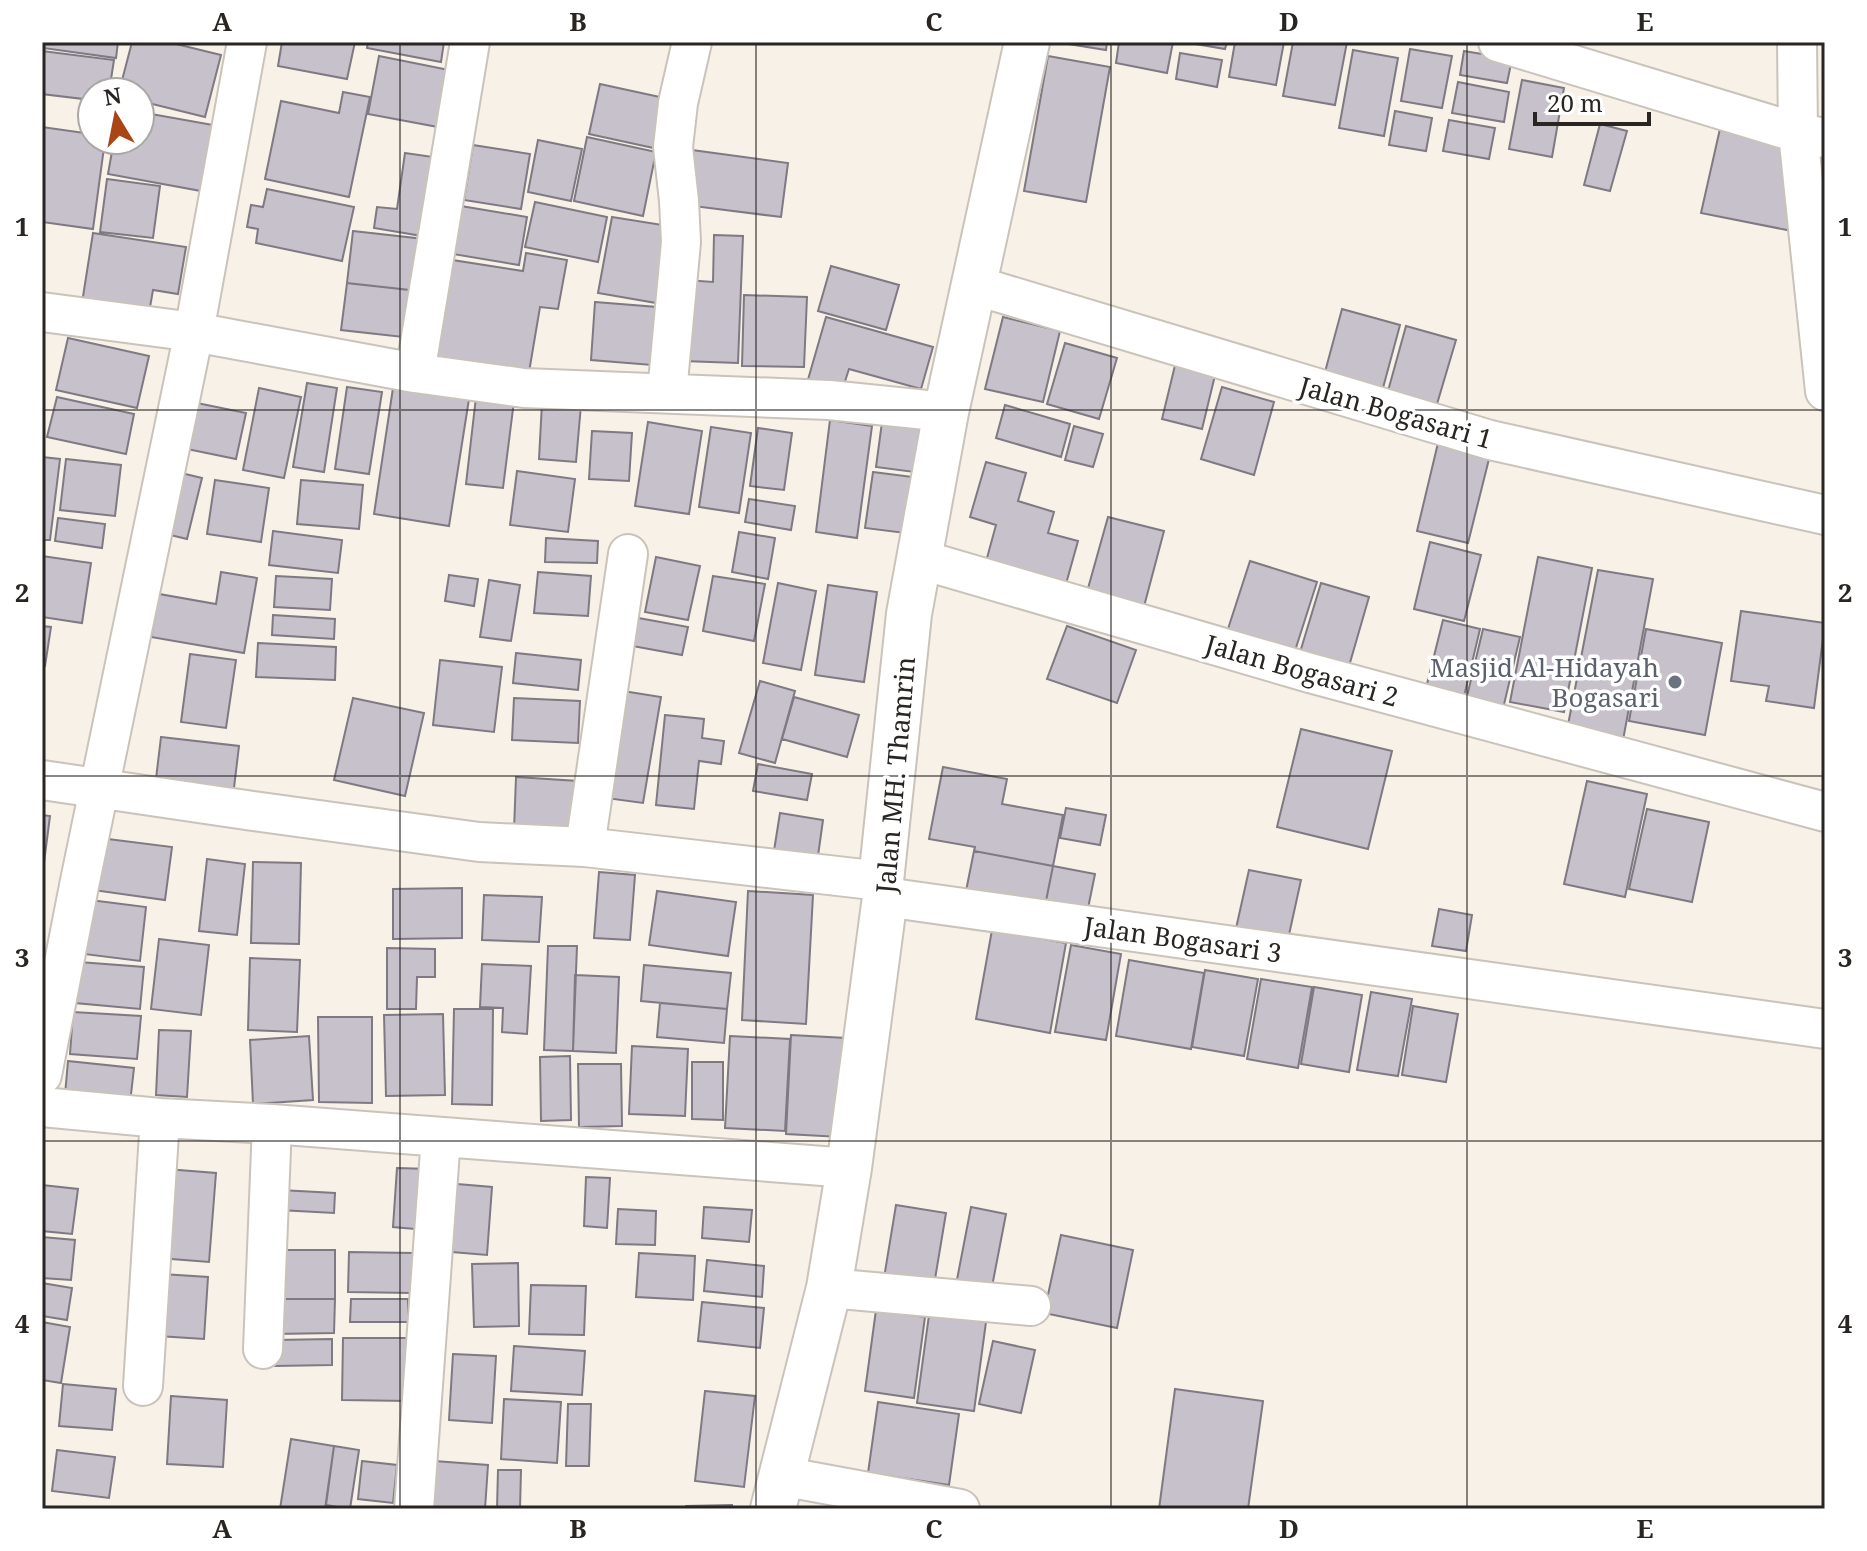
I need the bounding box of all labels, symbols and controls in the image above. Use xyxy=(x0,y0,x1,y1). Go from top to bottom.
text: A xyxy=(212,3,232,39)
text: B xyxy=(569,3,587,39)
text: C xyxy=(925,3,943,39)
text: D xyxy=(1279,3,1299,39)
text: E xyxy=(1637,3,1654,39)
north arrow xyxy=(76,76,156,156)
scale bar xyxy=(1535,76,1649,126)
text: N xyxy=(101,79,123,112)
text: 20 m xyxy=(1547,86,1603,119)
text: 1 xyxy=(15,208,29,244)
text: 1 xyxy=(1838,208,1852,244)
street label: Jalan Bogasari 1 xyxy=(1294,367,1497,457)
text: 2 xyxy=(15,574,29,610)
text: 2 xyxy=(1838,574,1852,610)
street label: Jalan Bogasari 2 xyxy=(1200,625,1403,715)
place label: Masjid Al-Hidayah Bogasari xyxy=(1430,649,1659,715)
street label: Jalan MH. Thamrin xyxy=(867,655,923,896)
marker: Masjid Al-Hidayah Bogasari xyxy=(1666,673,1684,691)
street label: Jalan Bogasari 3 xyxy=(1081,907,1284,971)
text: 3 xyxy=(15,939,29,975)
text: 3 xyxy=(1838,939,1852,975)
text: 4 xyxy=(15,1305,30,1341)
text: 4 xyxy=(1838,1305,1853,1341)
text: A xyxy=(212,1510,232,1546)
text: B xyxy=(569,1510,587,1546)
text: C xyxy=(925,1510,943,1546)
text: D xyxy=(1279,1510,1299,1546)
text: E xyxy=(1637,1510,1654,1546)

